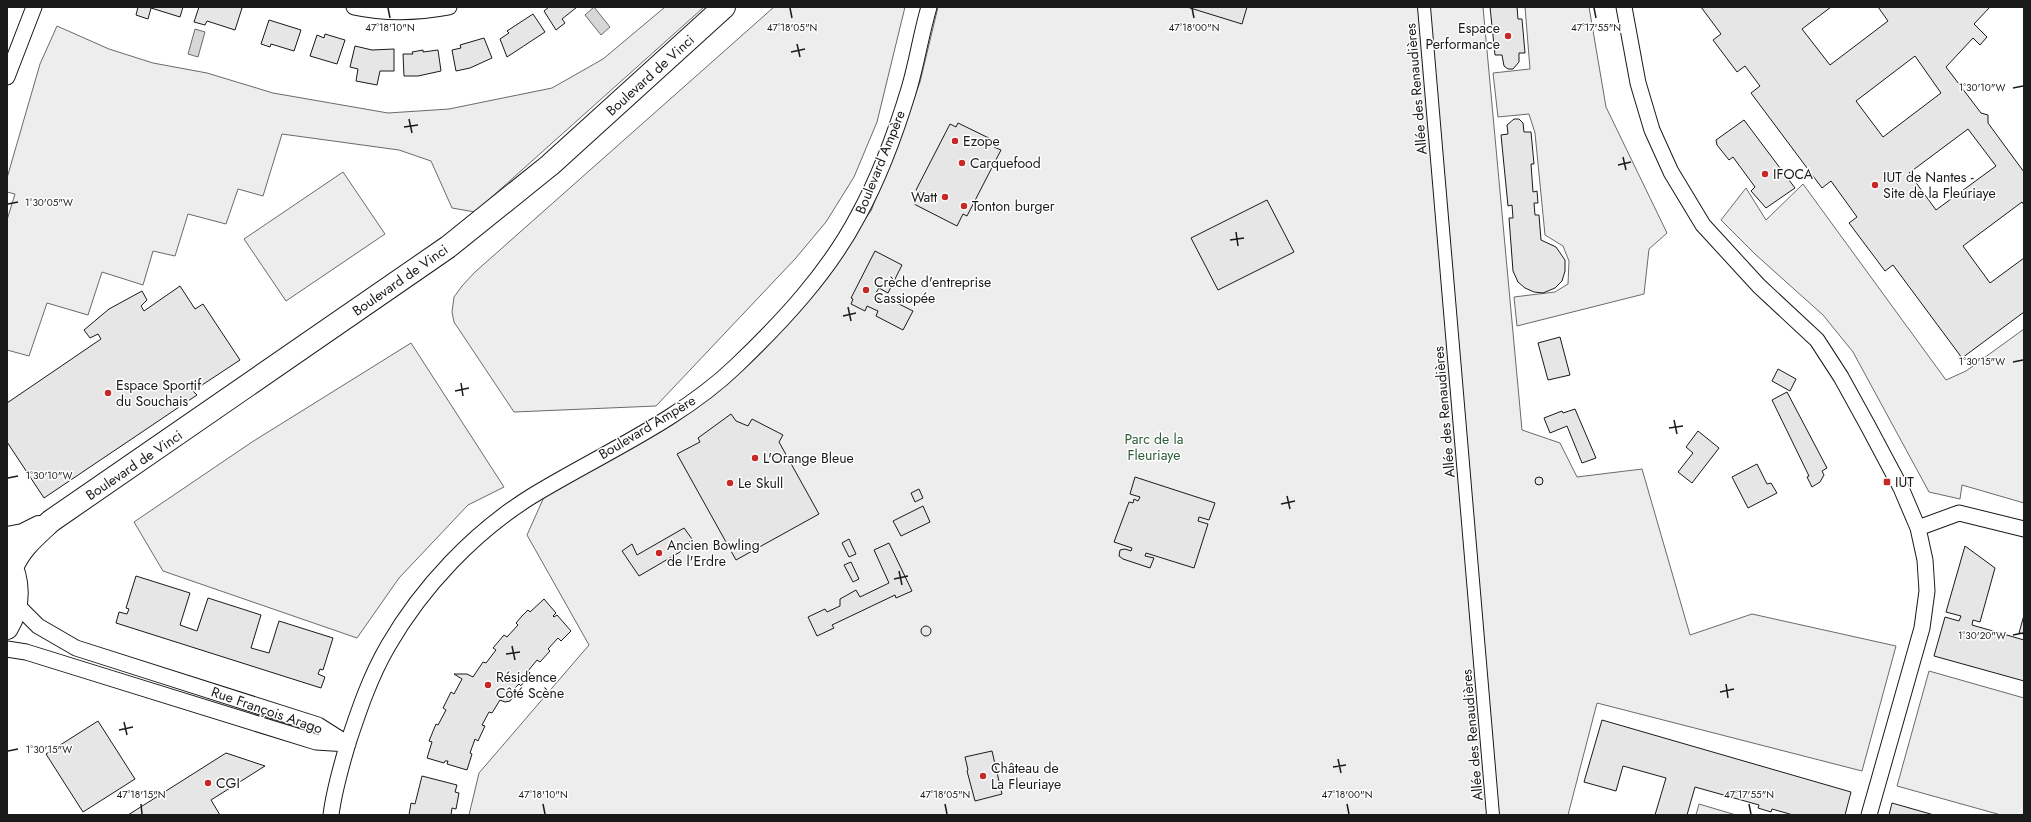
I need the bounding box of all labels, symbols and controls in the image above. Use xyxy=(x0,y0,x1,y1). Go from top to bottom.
place label: Espace Performance xyxy=(1425,18,1500,54)
text: 47°18'10"N xyxy=(365,20,415,35)
text: 47°18'05"N xyxy=(767,20,817,35)
text: 47°18'00"N xyxy=(1168,20,1220,35)
text: 47°17'55"N xyxy=(1571,20,1621,35)
street label: Allée des Renaudières xyxy=(1400,22,1432,156)
street label: Boulevard de Vinci xyxy=(601,30,699,120)
marker: Espace Performance xyxy=(1503,31,1513,41)
text: 1°30'10"W xyxy=(1959,80,2005,95)
street label: Boulevard Ampère xyxy=(850,107,910,217)
place label: Ezope xyxy=(963,131,1000,151)
marker: Ezope xyxy=(950,136,960,146)
place label: Carquefood xyxy=(970,153,1041,173)
marker: Carquefood xyxy=(957,158,967,168)
place label: IFOCA xyxy=(1773,164,1814,184)
place label: IUT de Nantes - Site de la Fleuriaye xyxy=(1883,167,1996,203)
marker: IFOCA xyxy=(1760,169,1770,179)
marker: IUT de Nantes - Site de la Fleuriaye xyxy=(1870,180,1880,190)
place label: Watt xyxy=(911,187,938,207)
marker: Watt xyxy=(940,192,950,202)
text: 1°30'05"W xyxy=(25,195,73,210)
place label: Tonton burger xyxy=(972,196,1055,216)
marker: Tonton burger xyxy=(959,201,969,211)
street label: Boulevard de Vinci xyxy=(348,239,452,321)
place label: Crèche d'entreprise Cassiopée xyxy=(874,272,991,308)
marker: Crèche d'entreprise Cassiopée xyxy=(861,285,871,295)
street label: Allée des Renaudières xyxy=(1428,345,1460,479)
text: 1°30'15"W xyxy=(1959,354,2005,369)
place label: Espace Sportif du Souchais xyxy=(116,375,202,411)
marker: Espace Sportif du Souchais xyxy=(103,388,113,398)
street label: Boulevard Ampère xyxy=(595,390,699,464)
street label: Boulevard de Vinci xyxy=(82,425,186,505)
park label: Parc de la Fleuriaye xyxy=(1125,429,1183,465)
place label: L'Orange Bleue xyxy=(763,448,854,468)
marker: L'Orange Bleue xyxy=(750,453,760,463)
text: 1°30'10"W xyxy=(26,468,72,483)
place label: IUT xyxy=(1895,472,1914,492)
place label: Le Skull xyxy=(738,473,783,493)
marker: IUT xyxy=(1882,477,1892,487)
marker: Le Skull xyxy=(725,478,735,488)
place label: Ancien Bowling de l'Erdre xyxy=(667,535,760,571)
marker: Ancien Bowling de l'Erdre xyxy=(654,548,664,558)
text: 1°30'20"W xyxy=(1958,628,2006,643)
place label: Résidence Côté Scène xyxy=(496,667,564,703)
street label: Allée des Renaudières xyxy=(1456,668,1488,802)
marker: Résidence Côté Scène xyxy=(483,680,493,690)
street label: Rue François Arago xyxy=(209,682,326,739)
text: 1°30'15"W xyxy=(26,742,72,757)
place label: Château de La Fleuriaye xyxy=(991,758,1061,794)
marker: Château de La Fleuriaye xyxy=(978,771,988,781)
place label: CGI xyxy=(216,773,240,793)
marker: CGI xyxy=(203,778,213,788)
text: 47°18'15"N xyxy=(116,787,166,802)
text: 47°18'10"N xyxy=(518,787,568,802)
text: 47°18'05"N xyxy=(920,787,970,802)
text: 47°18'00"N xyxy=(1321,787,1373,802)
text: 47°17'55"N xyxy=(1724,787,1774,802)

